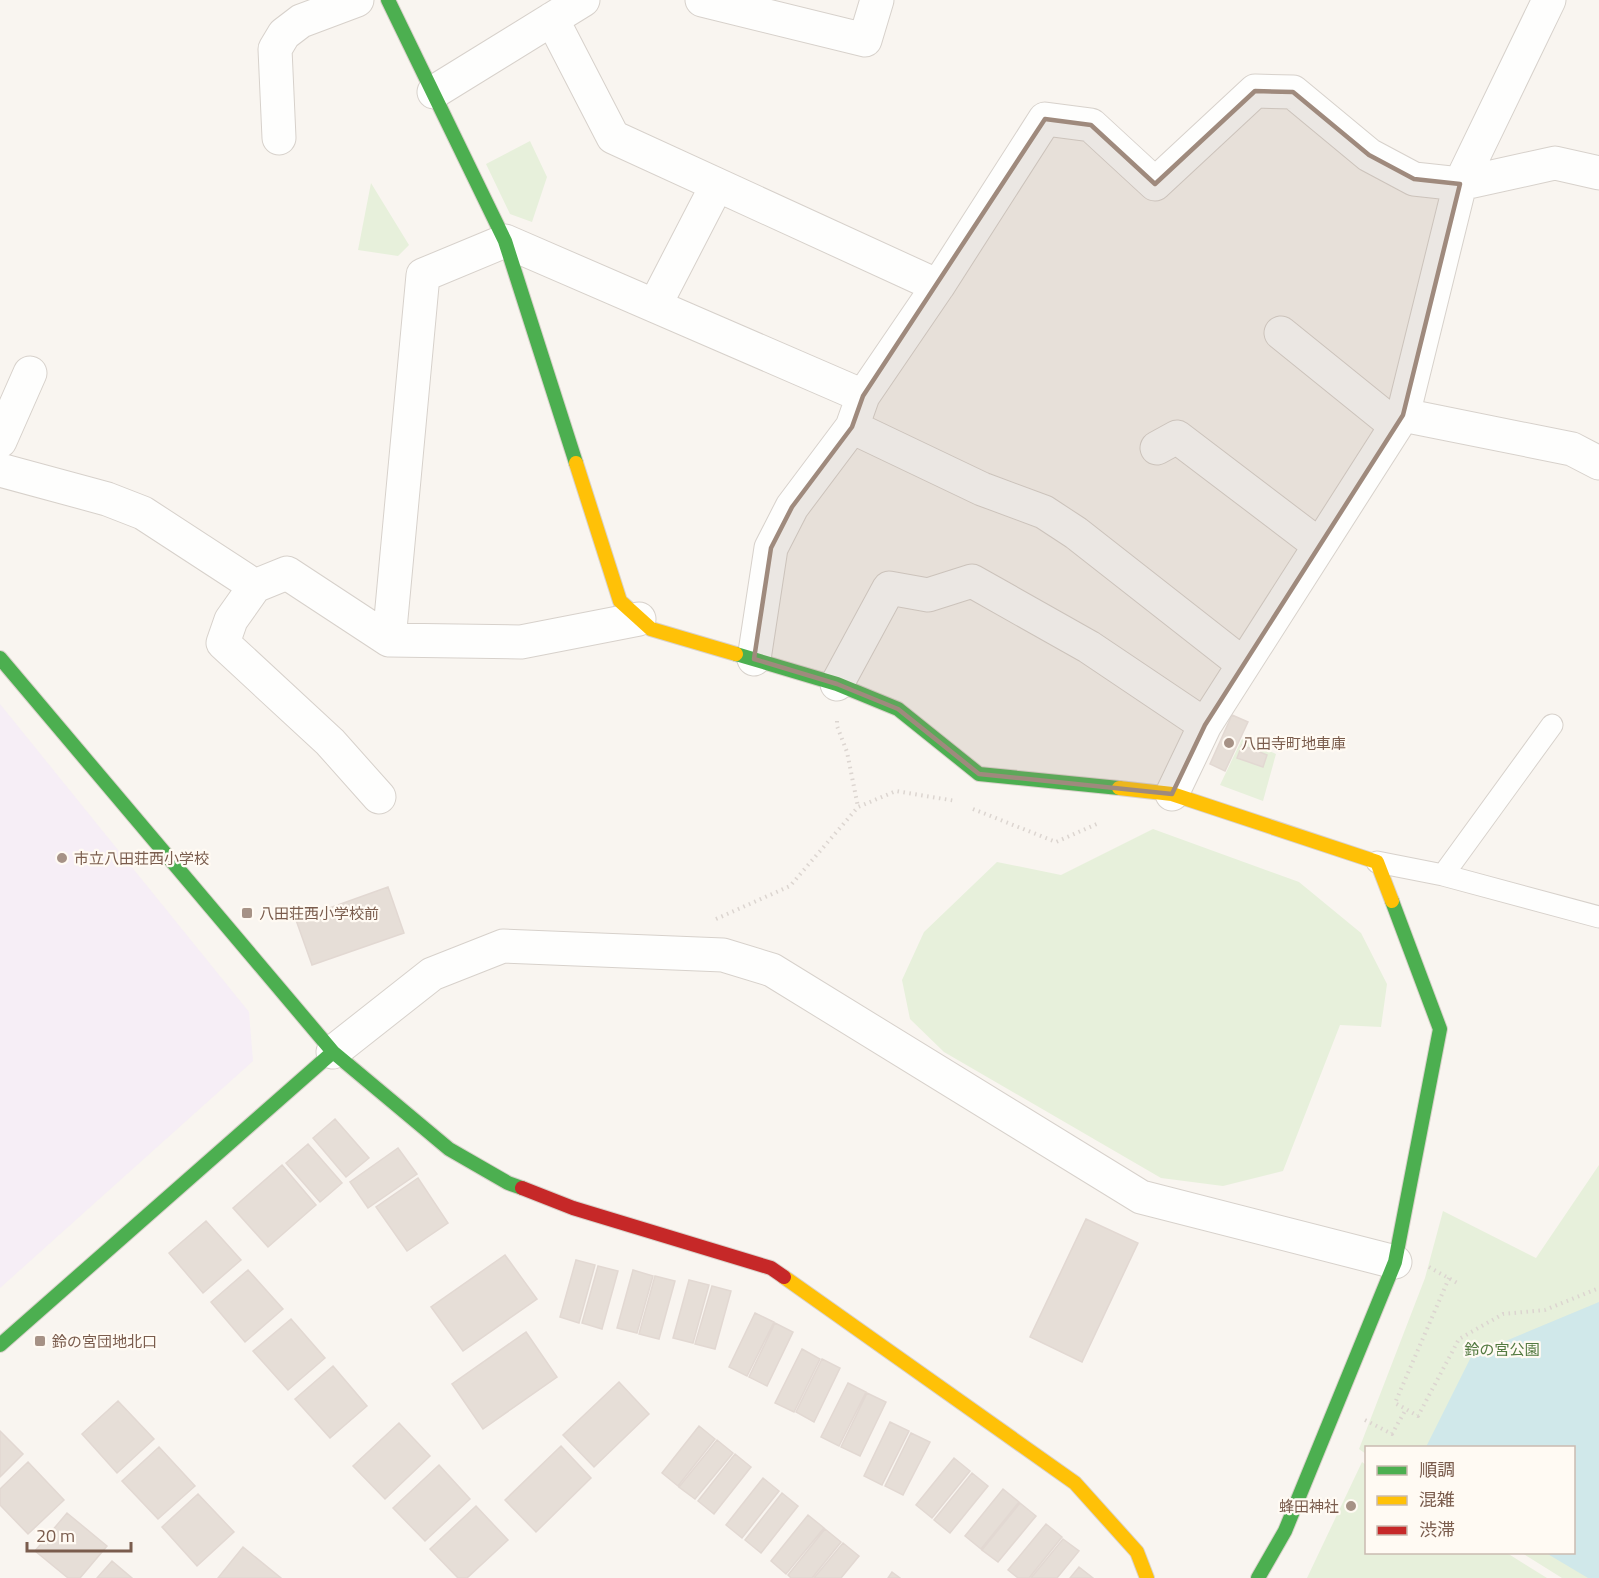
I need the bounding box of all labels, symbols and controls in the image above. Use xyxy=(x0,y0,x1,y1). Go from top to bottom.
place label: 八田寺町地車庫 xyxy=(1241,732,1346,755)
marker: 八田寺町地車庫 xyxy=(1222,736,1236,750)
place label: 市立八田荘西小学校 xyxy=(74,847,209,870)
marker: 市立八田荘西小学校 xyxy=(55,851,69,865)
place label: 八田荘西小学校前 xyxy=(259,902,379,925)
marker: 八田荘西小学校前 xyxy=(240,906,254,920)
place label: 鈴の宮団地北口 xyxy=(52,1330,157,1353)
marker: 鈴の宮団地北口 xyxy=(33,1334,47,1348)
park label: 鈴の宮公園 xyxy=(1464,1338,1540,1361)
legend xyxy=(1365,1446,1575,1554)
text: 順調 xyxy=(1419,1456,1455,1483)
text: 混雑 xyxy=(1419,1486,1455,1513)
place label: 蜂田神社 xyxy=(1279,1495,1339,1518)
marker: 蜂田神社 xyxy=(1344,1499,1358,1513)
scale bar xyxy=(27,1515,130,1553)
text: 渋滞 xyxy=(1419,1516,1455,1543)
text: 20 m xyxy=(36,1522,75,1549)

